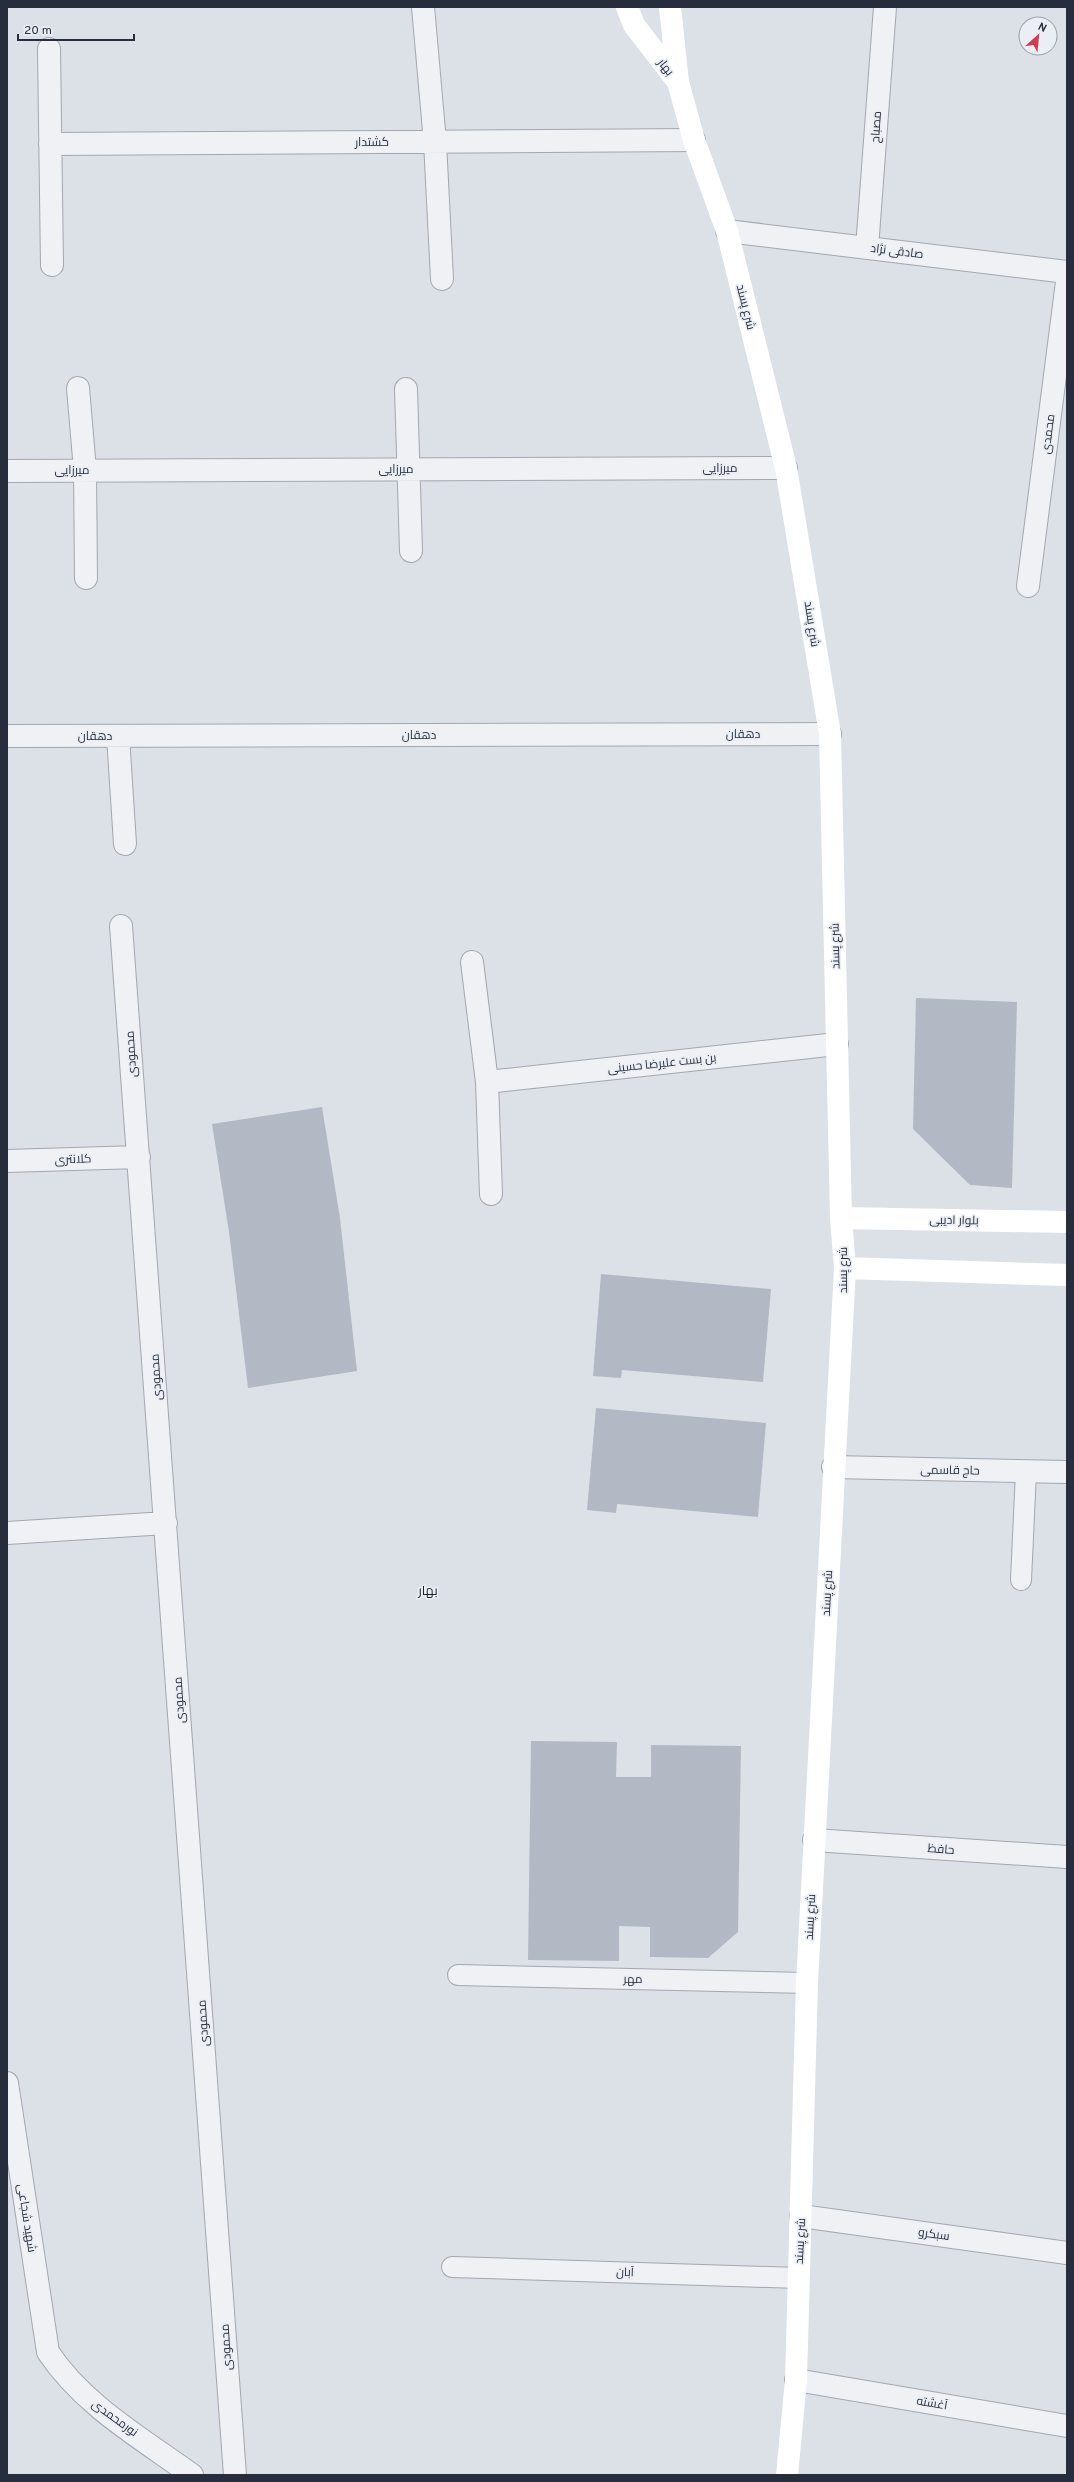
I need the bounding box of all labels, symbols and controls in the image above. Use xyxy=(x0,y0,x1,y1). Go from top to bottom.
scale bar xyxy=(18,16,134,42)
north arrow xyxy=(1018,16,1058,56)
text: N xyxy=(1035,20,1049,36)
text: 20 m xyxy=(24,23,52,39)
street label: بهار xyxy=(653,55,677,80)
street label: مصباح xyxy=(868,111,886,144)
street label: کشتدار xyxy=(354,135,389,151)
street label: صادقی نژاد xyxy=(869,241,924,263)
street label: شرع پسند xyxy=(732,283,758,332)
street label: محمدی xyxy=(1039,413,1059,455)
street label: میرزایی xyxy=(702,461,738,477)
street label: میرزایی xyxy=(378,462,414,478)
street label: میرزایی xyxy=(54,463,90,479)
street label: شرع پسند xyxy=(799,600,823,648)
street label: دهقان xyxy=(726,727,760,743)
street label: دهقان xyxy=(402,728,436,744)
street label: دهقان xyxy=(78,729,112,745)
street label: شرع پسند xyxy=(828,923,844,969)
street label: محمودی xyxy=(122,1030,142,1078)
street label: بن بست علیرضا حسینی xyxy=(607,1050,717,1078)
street label: کلانتری xyxy=(54,1151,92,1169)
street label: بلوار ادیبی xyxy=(929,1213,979,1229)
street label: شرع پسند xyxy=(836,1247,852,1293)
street label: محمودی xyxy=(147,1353,167,1401)
street label: حاج قاسمی xyxy=(920,1462,980,1480)
street label: شرع پسند xyxy=(819,1570,837,1617)
district label: بهار xyxy=(417,1584,438,1600)
street label: محمودی xyxy=(170,1676,190,1724)
street label: حافظ xyxy=(927,1841,955,1859)
street label: شرع پسند xyxy=(802,1894,820,1941)
street label: مهر xyxy=(622,1972,643,1988)
street label: محمودی xyxy=(194,1999,214,2047)
street label: شهید شجاعی xyxy=(13,2183,39,2254)
street label: شرع پسند xyxy=(792,2218,810,2265)
street label: سبکرو xyxy=(917,2225,951,2245)
street label: آبان xyxy=(616,2265,635,2281)
street label: محمودی xyxy=(217,2323,237,2371)
street label: آغشته xyxy=(915,2393,949,2415)
street label: نورمحمدی xyxy=(88,2397,141,2441)

